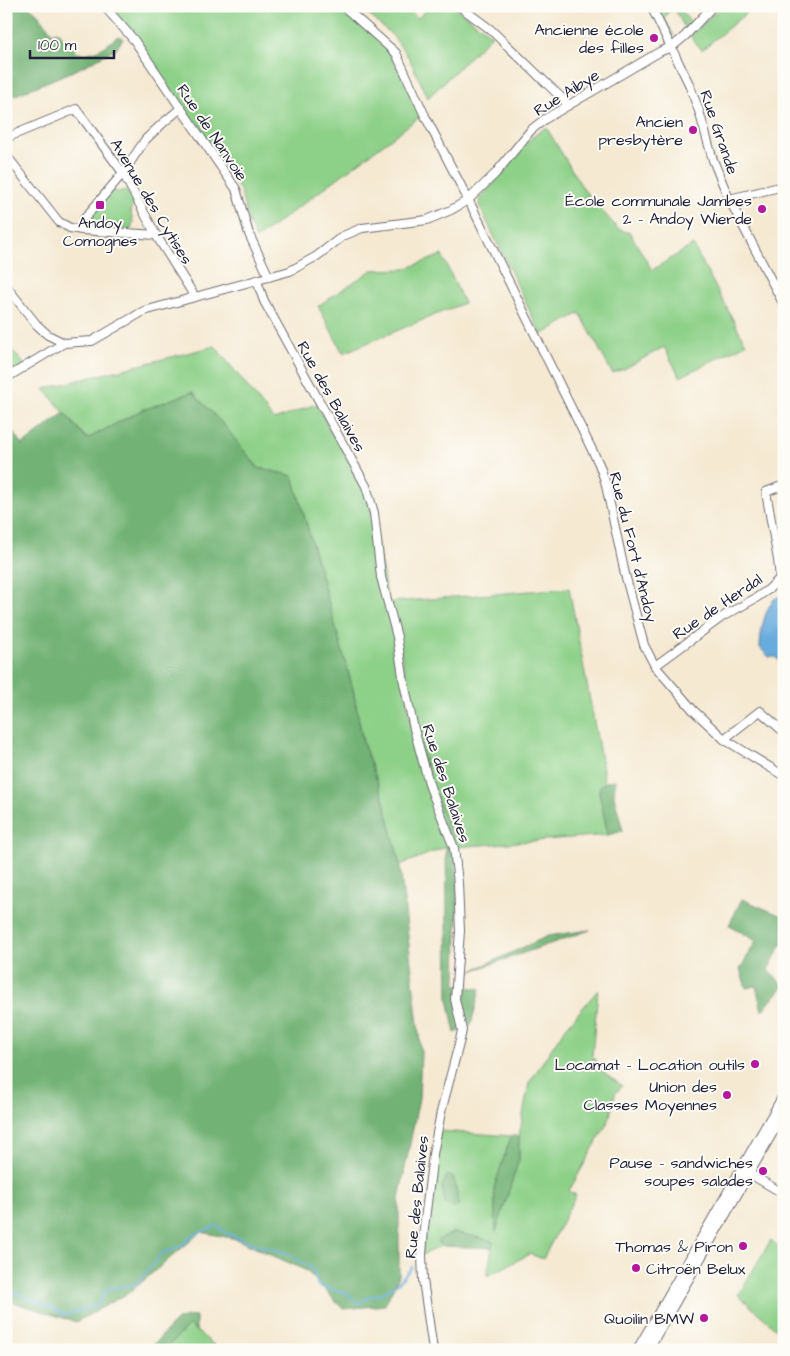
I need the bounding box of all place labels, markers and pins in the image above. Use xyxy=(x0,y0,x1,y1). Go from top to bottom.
place label: Ancienne école des filles xyxy=(535,19,644,59)
marker: Ancienne école des filles xyxy=(648,32,660,44)
place label: Ancien presbytère xyxy=(598,111,683,152)
marker: Ancien presbytère xyxy=(687,124,699,136)
place label: École communale Jambes 2 - Andoy Wierde xyxy=(565,190,752,231)
marker: Andoy Comognes xyxy=(94,199,106,211)
marker: École communale Jambes 2 - Andoy Wierde xyxy=(756,203,768,215)
place label: Andoy Comognes xyxy=(63,212,137,253)
place label: Locamat - Location outils xyxy=(555,1054,745,1076)
marker: Locamat - Location outils xyxy=(749,1058,761,1070)
place label: Union des Classes Moyennes xyxy=(584,1076,717,1117)
marker: Union des Classes Moyennes xyxy=(721,1089,733,1101)
place label: Pause - sandwiches soupes salades xyxy=(610,1152,753,1192)
marker: Pause - sandwiches soupes salades xyxy=(757,1165,769,1177)
place label: Thomas & Piron xyxy=(616,1236,733,1258)
marker: Thomas & Piron xyxy=(737,1240,749,1252)
place label: Citroën Belux xyxy=(646,1258,746,1280)
marker: Citroën Belux xyxy=(630,1262,642,1274)
place label: Quoilin BMW xyxy=(604,1308,694,1330)
marker: Quoilin BMW xyxy=(698,1312,710,1324)

